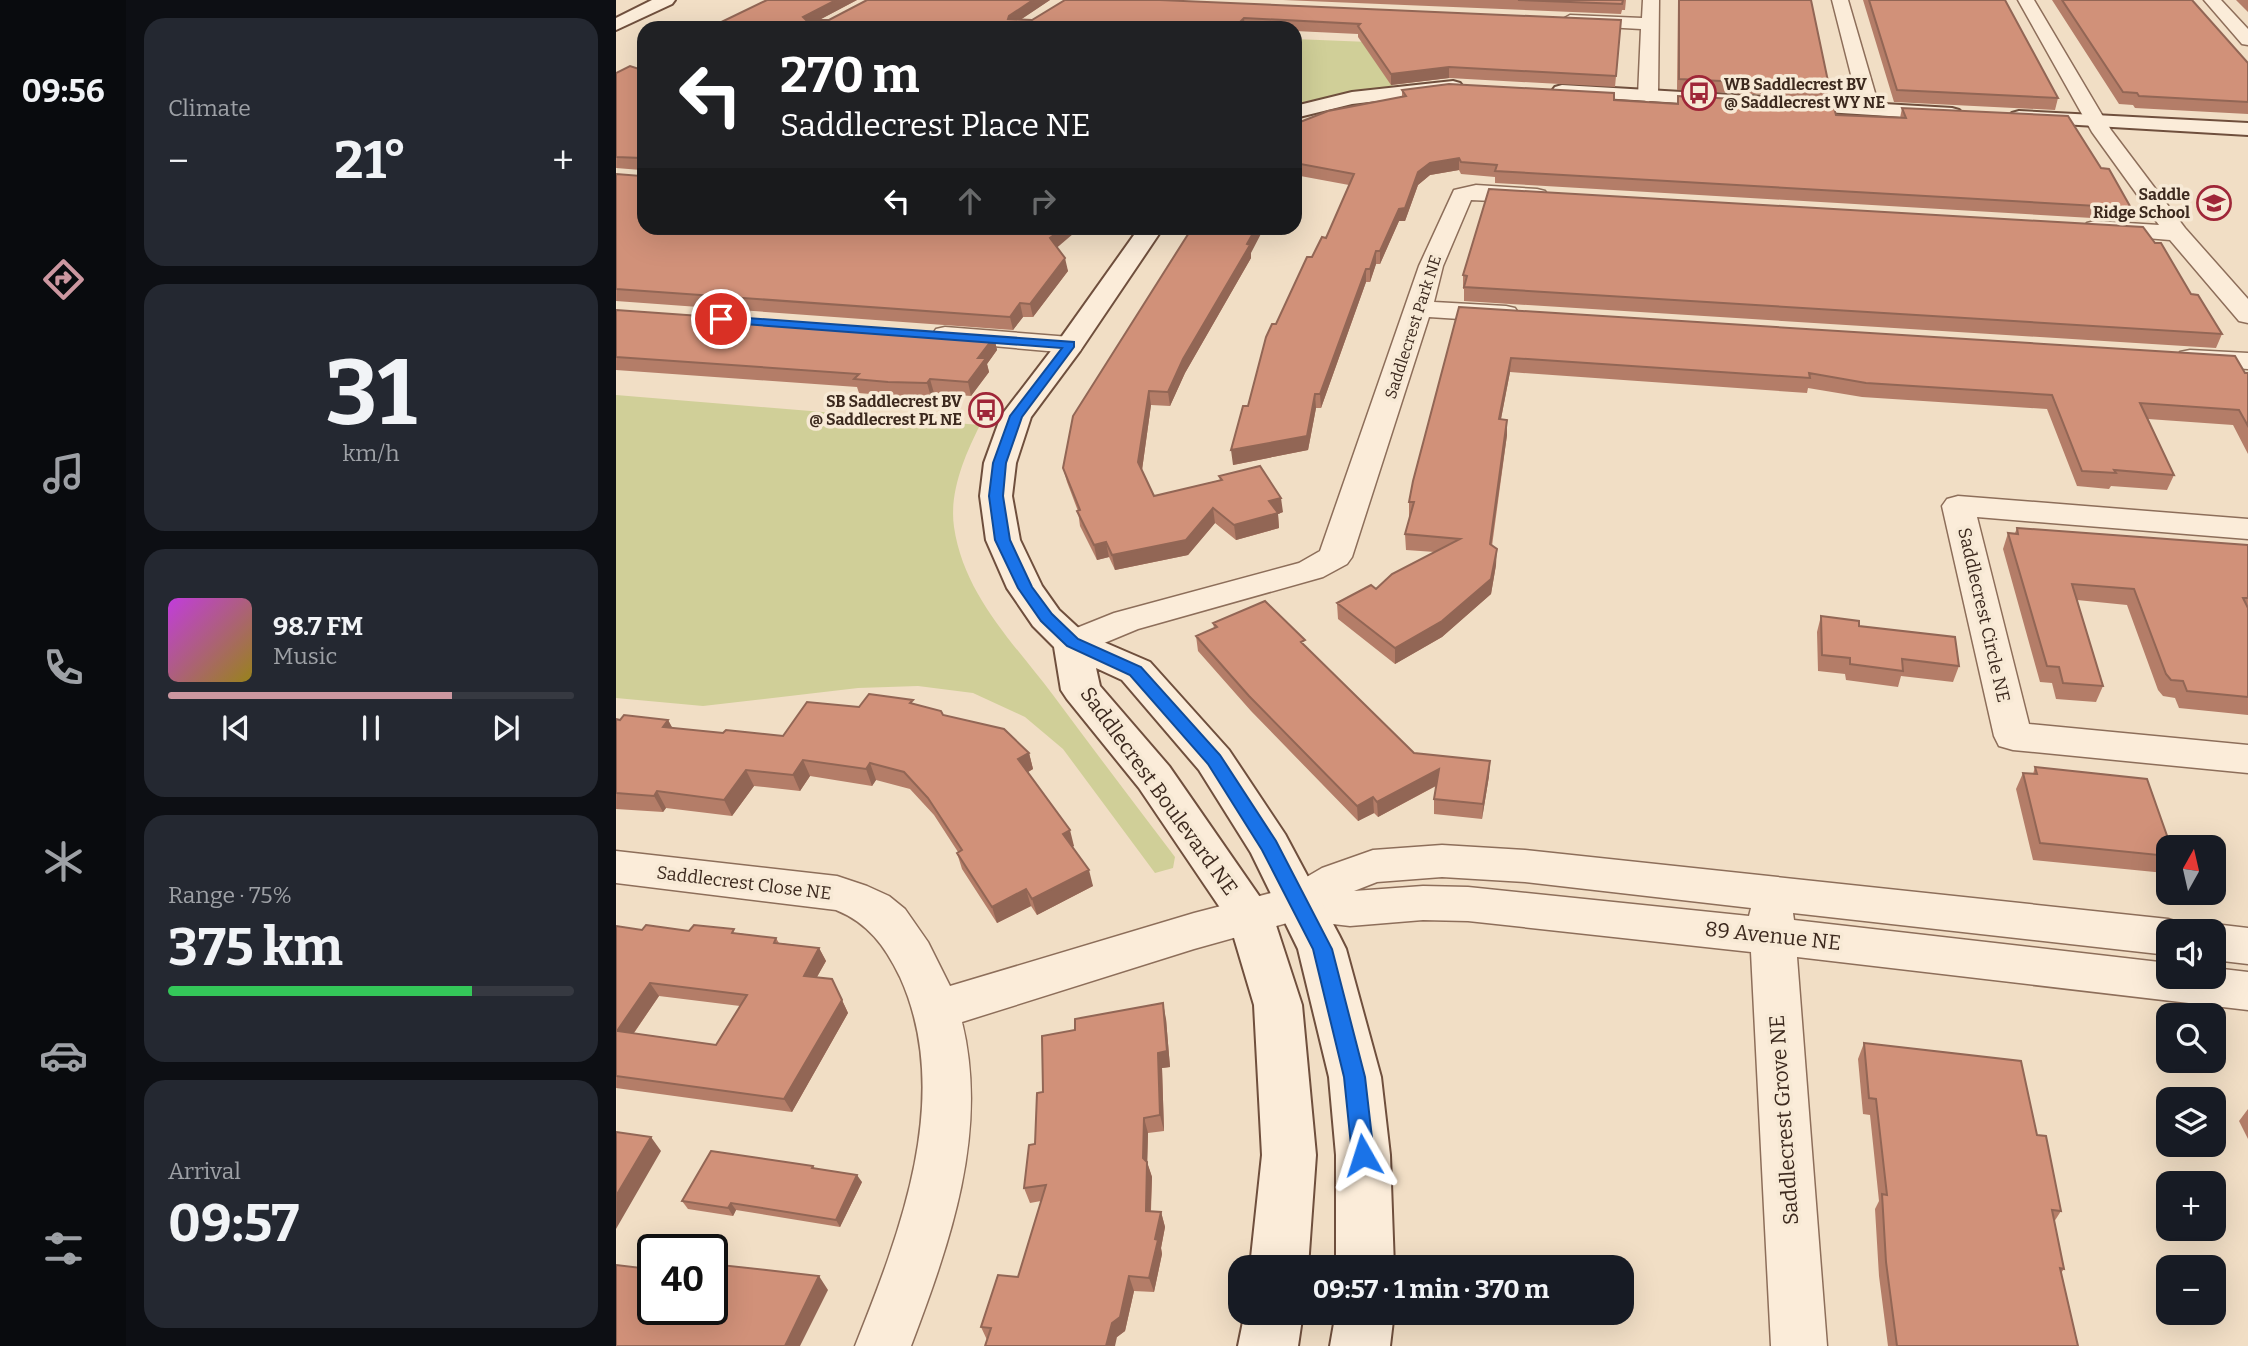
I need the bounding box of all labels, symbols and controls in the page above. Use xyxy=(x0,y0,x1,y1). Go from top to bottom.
text: 270 m xyxy=(780,46,920,105)
icon: left xyxy=(665,49,756,140)
text: 09:56 xyxy=(21,72,105,110)
bus stop icon: WB Saddlecrest BV @ Saddlecrest WY NE xyxy=(1680,74,1718,112)
place label: WB Saddlecrest BV @ Saddlecrest WY NE xyxy=(1724,75,1885,112)
text: Climate xyxy=(168,94,251,122)
text: Saddlecrest Place NE xyxy=(780,106,1091,144)
text: 21° xyxy=(334,129,407,192)
text: − xyxy=(168,138,189,184)
text: + xyxy=(552,138,574,184)
icon: left xyxy=(878,182,916,220)
icon: ahead xyxy=(951,182,989,220)
icon: right xyxy=(1024,182,1062,220)
school or university icon: Saddle Ridge School xyxy=(2195,184,2233,222)
place label: Saddle Ridge School xyxy=(2093,185,2190,222)
street label: Saddlecrest Park NE xyxy=(1381,253,1445,401)
icon: directions xyxy=(39,255,88,304)
pin xyxy=(691,289,751,349)
icon: arrive xyxy=(702,300,740,338)
text: 31 xyxy=(325,339,417,448)
bus stop icon: SB Saddlecrest BV @ Saddlecrest PL NE xyxy=(967,391,1005,429)
place label: SB Saddlecrest BV @ Saddlecrest PL NE xyxy=(809,392,963,429)
text: km/h xyxy=(343,439,399,467)
icon: music xyxy=(39,449,88,498)
street label: Saddlecrest Circle NE xyxy=(1953,525,2015,705)
text: 98.7 FM xyxy=(273,611,363,642)
text: Music xyxy=(273,642,337,670)
icon: phone xyxy=(39,643,88,692)
street label: Saddlecrest Boulevard NE xyxy=(1075,682,1243,900)
icon: previous xyxy=(217,709,255,747)
icon: pause xyxy=(352,709,390,747)
icon: next xyxy=(487,709,525,747)
north arrow xyxy=(2156,835,2226,905)
map controls xyxy=(2156,835,2226,1325)
icon: climate xyxy=(39,837,88,886)
street label: Saddlecrest Close NE xyxy=(655,861,833,905)
text: Range · 75% xyxy=(168,881,292,909)
text: 375 km xyxy=(168,916,343,979)
street label: 89 Avenue NE xyxy=(1704,916,1842,956)
button: sound xyxy=(2156,919,2226,989)
button: search xyxy=(2156,1003,2226,1073)
street label: Saddlecrest Grove NE xyxy=(1764,1014,1804,1226)
icon: car xyxy=(39,1031,88,1080)
button: layers xyxy=(2156,1087,2226,1157)
position arrow xyxy=(1326,1118,1400,1192)
text: Arrival xyxy=(168,1157,241,1185)
button: + xyxy=(2156,1171,2226,1241)
text: 09:57 xyxy=(168,1192,299,1255)
icon: filters xyxy=(39,1224,88,1273)
speed limit sign: 40 xyxy=(637,1234,728,1325)
button: − xyxy=(2156,1255,2226,1325)
text: 09:57 · 1 min · 370 m xyxy=(1313,1274,1549,1305)

